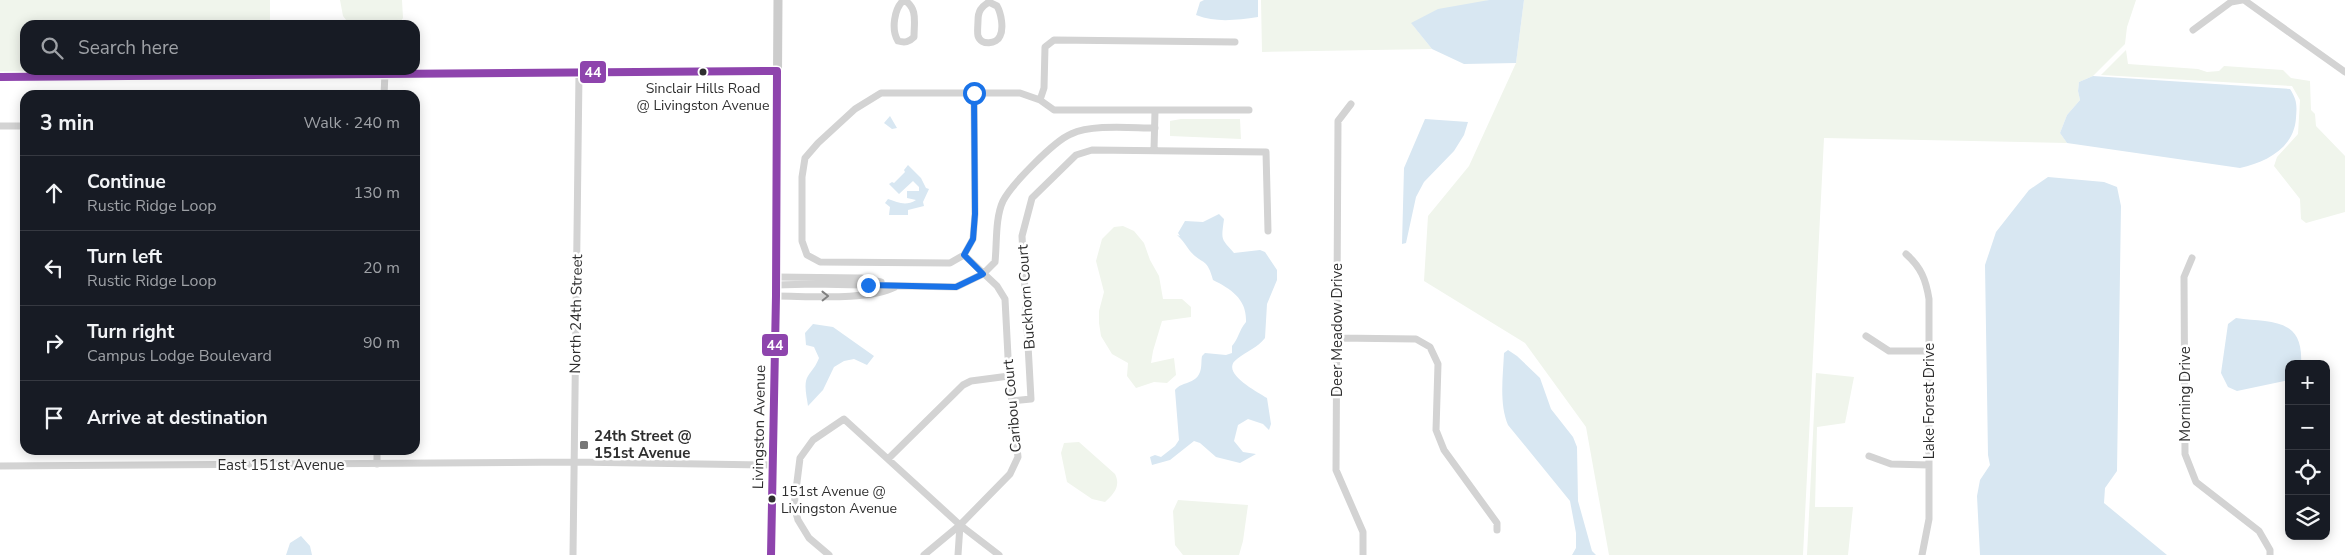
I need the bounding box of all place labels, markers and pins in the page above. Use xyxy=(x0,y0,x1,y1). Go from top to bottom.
marker: Sinclair Hills Road @ Livingston Avenue xyxy=(698,67,708,77)
place label: Sinclair Hills Road @ Livingston Avenue xyxy=(637,79,769,115)
place label: 24th Street @ 151st Avenue xyxy=(594,426,692,463)
marker: 24th Street @ 151st Avenue xyxy=(578,439,590,451)
place label: 151st Avenue @ Livingston Avenue xyxy=(781,482,897,518)
marker: 151st Avenue @ Livingston Avenue xyxy=(767,494,777,504)

